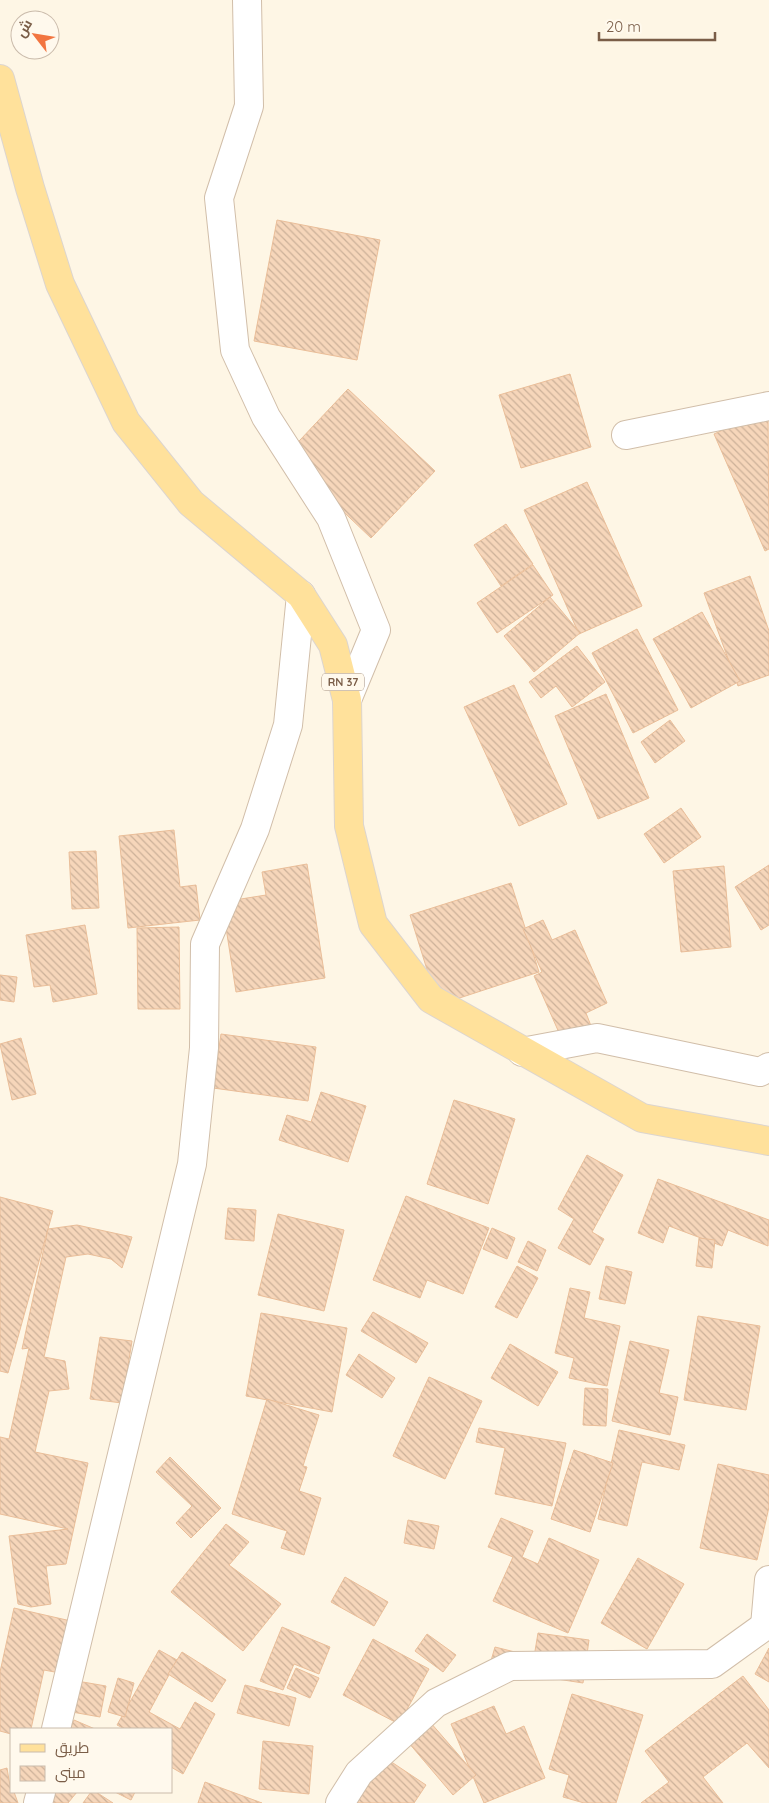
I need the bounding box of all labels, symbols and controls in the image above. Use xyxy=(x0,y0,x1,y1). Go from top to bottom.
north arrow xyxy=(10,10,60,60)
scale bar xyxy=(599,10,715,42)
text: ش xyxy=(12,16,36,41)
text: 20 m xyxy=(606,17,641,36)
road number: RN 37 xyxy=(322,674,364,690)
legend xyxy=(10,1728,172,1793)
text: طريق xyxy=(55,1738,89,1758)
text: مبنى xyxy=(55,1763,86,1783)

